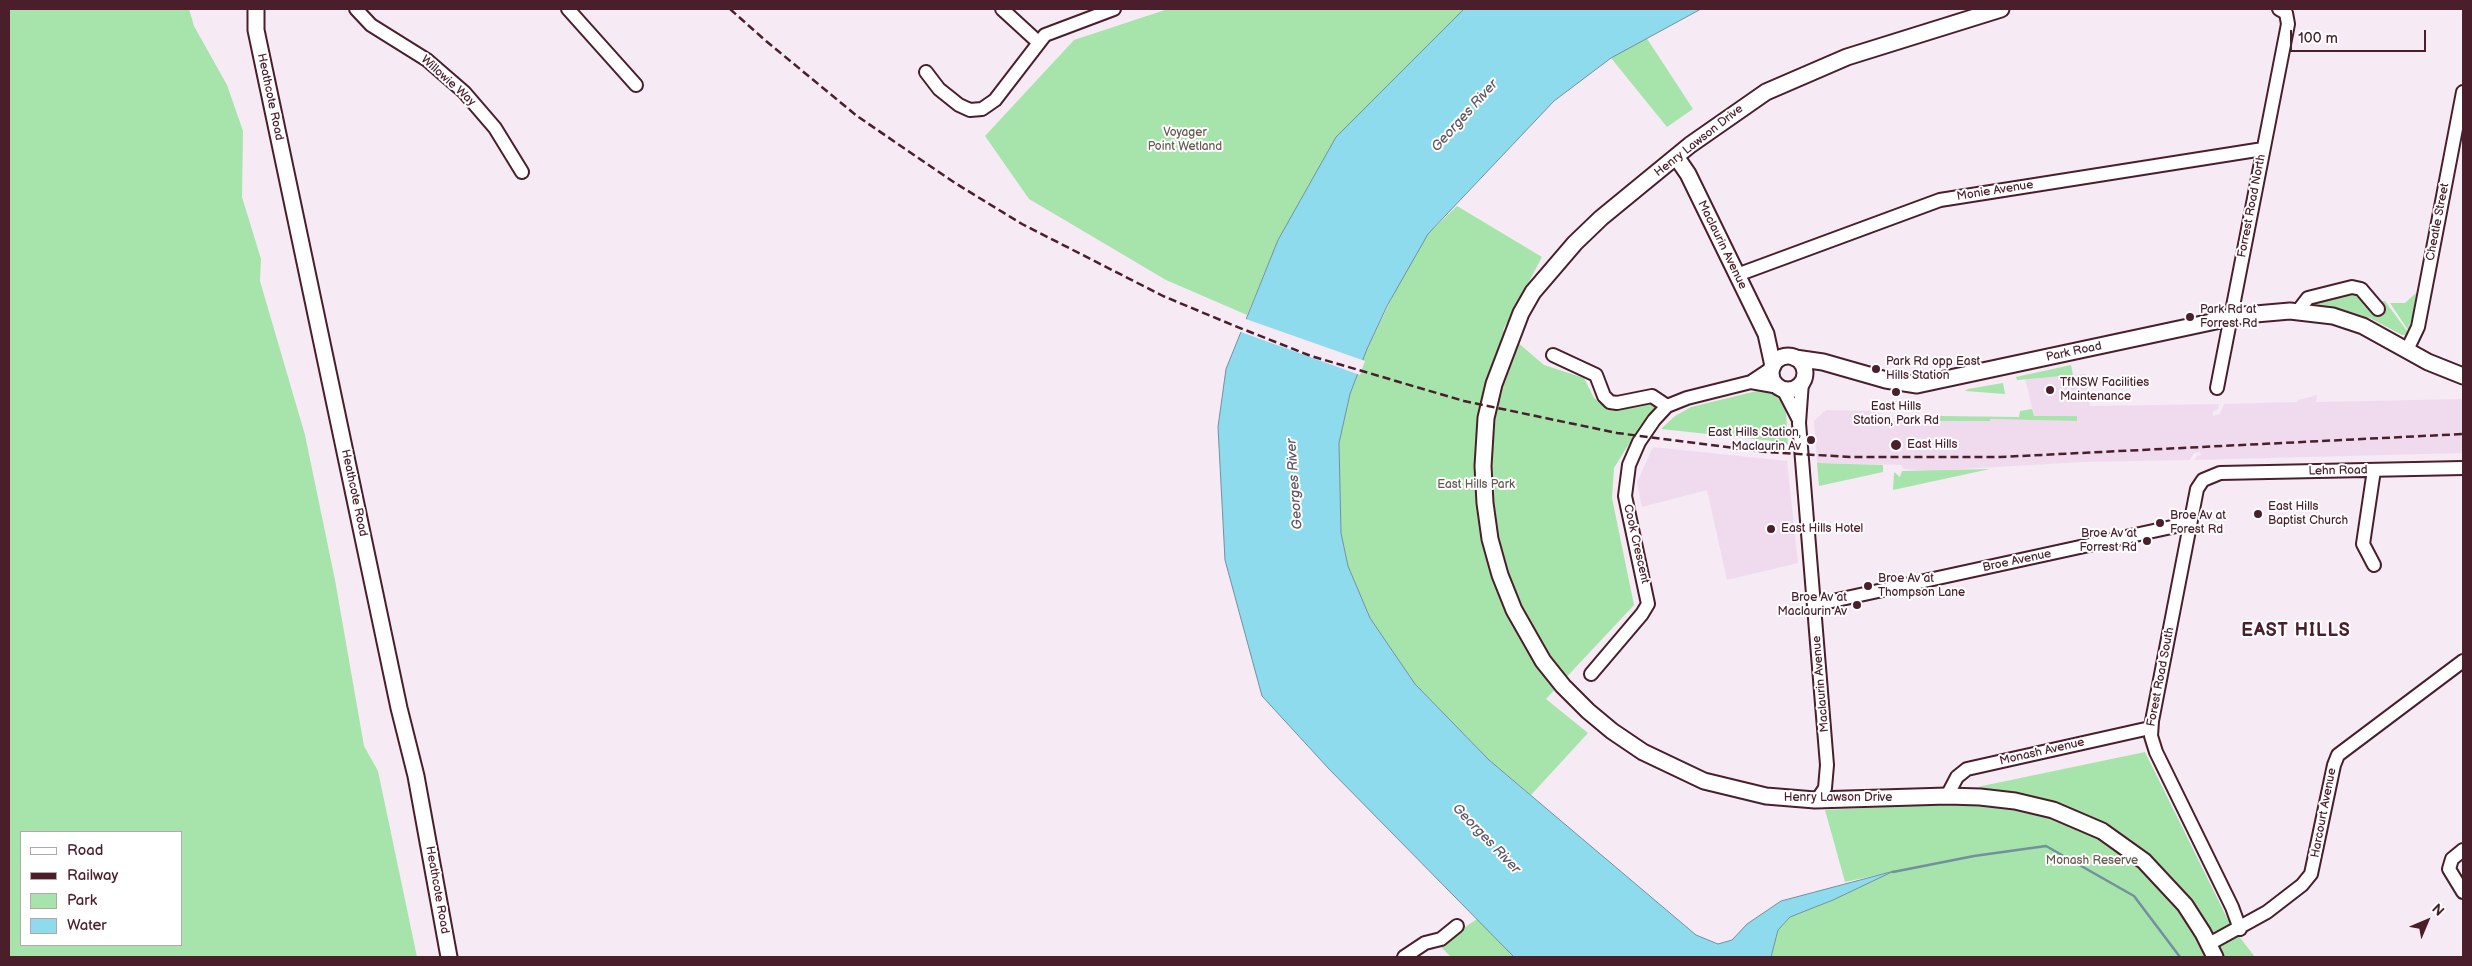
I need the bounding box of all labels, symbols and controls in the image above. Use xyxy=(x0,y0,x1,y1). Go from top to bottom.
scale bar xyxy=(2292,20,2428,52)
text: 100 m xyxy=(2298,29,2338,48)
street label: Heathcote Road xyxy=(254,52,286,142)
street label: Willowie Way xyxy=(418,53,478,109)
water label: Georges River xyxy=(1428,77,1502,155)
street label: Henry Lawson Drive xyxy=(1652,102,1746,180)
park label: Voyager Point Wetland xyxy=(1148,126,1222,154)
street label: Forrest Road North xyxy=(2235,153,2269,259)
street label: Monie Avenue xyxy=(1956,178,2034,204)
street label: Cheatle Street xyxy=(2423,182,2453,262)
street label: Maclaurin Avenue xyxy=(1694,198,1750,292)
place label: Park Rd at Forrest Rd xyxy=(2200,303,2257,331)
marker: Park Rd at Forrest Rd xyxy=(2184,311,2196,323)
street label: Park Road xyxy=(2045,339,2103,365)
place label: Park Rd opp East Hills Station xyxy=(1886,355,1980,383)
marker: Park Rd opp East Hills Station xyxy=(1870,363,1882,375)
place label: TfNSW Facilities Maintenance xyxy=(2060,376,2149,404)
marker: TfNSW Facilities Maintenance xyxy=(2044,384,2056,396)
marker: East Hills Station, Park Rd xyxy=(1890,386,1902,398)
place label: East Hills Station, Park Rd xyxy=(1853,400,1939,428)
place label: East Hills Station, Maclaurin Av xyxy=(1708,426,1801,454)
marker: East Hills Station, Maclaurin Av xyxy=(1805,434,1817,446)
water label: Georges River xyxy=(1283,438,1307,530)
marker: East Hills xyxy=(1889,438,1903,452)
place label: East Hills xyxy=(1907,438,1957,452)
street label: Heathcote Road xyxy=(338,448,370,538)
street label: Lehn Road xyxy=(2308,463,2368,479)
park label: East Hills Park xyxy=(1437,478,1515,492)
place label: East Hills Baptist Church xyxy=(2268,500,2348,528)
street label: Cook Crescent xyxy=(1620,503,1652,585)
marker: East Hills Baptist Church xyxy=(2252,508,2264,520)
place label: Broe Av at Forest Rd xyxy=(2170,509,2226,537)
marker: Broe Av at Forest Rd xyxy=(2154,517,2166,529)
place label: East Hills Hotel xyxy=(1781,522,1863,536)
marker: East Hills Hotel xyxy=(1765,523,1777,535)
place label: Broe Av at Forrest Rd xyxy=(2080,527,2137,555)
marker: Broe Av at Forrest Rd xyxy=(2141,535,2153,547)
street label: Broe Avenue xyxy=(1981,547,2053,575)
place label: Broe Av at Thompson Lane xyxy=(1878,572,1965,600)
marker: Broe Av at Thompson Lane xyxy=(1862,580,1874,592)
place label: Broe Av at Maclaurin Av xyxy=(1777,591,1847,619)
marker: Broe Av at Maclaurin Av xyxy=(1851,599,1863,611)
district label: EAST HILLS xyxy=(2240,620,2352,642)
street label: Forest Road South xyxy=(2144,626,2178,728)
street label: Maclaurin Avenue xyxy=(1810,635,1832,733)
street label: Monash Avenue xyxy=(1998,735,2086,769)
street label: Harcourt Avenue xyxy=(2308,767,2340,859)
street label: Henry Lawson Drive xyxy=(1784,791,1892,805)
water label: Georges River xyxy=(1448,800,1524,878)
legend xyxy=(20,831,182,946)
text: Road xyxy=(67,841,103,860)
street label: Heathcote Road xyxy=(422,845,452,935)
park label: Monash Reserve xyxy=(2046,854,2138,868)
text: Railway xyxy=(67,866,118,885)
text: Park xyxy=(67,891,97,910)
north arrow xyxy=(2402,896,2452,946)
text: N xyxy=(2428,900,2448,920)
text: Water xyxy=(67,916,107,935)

